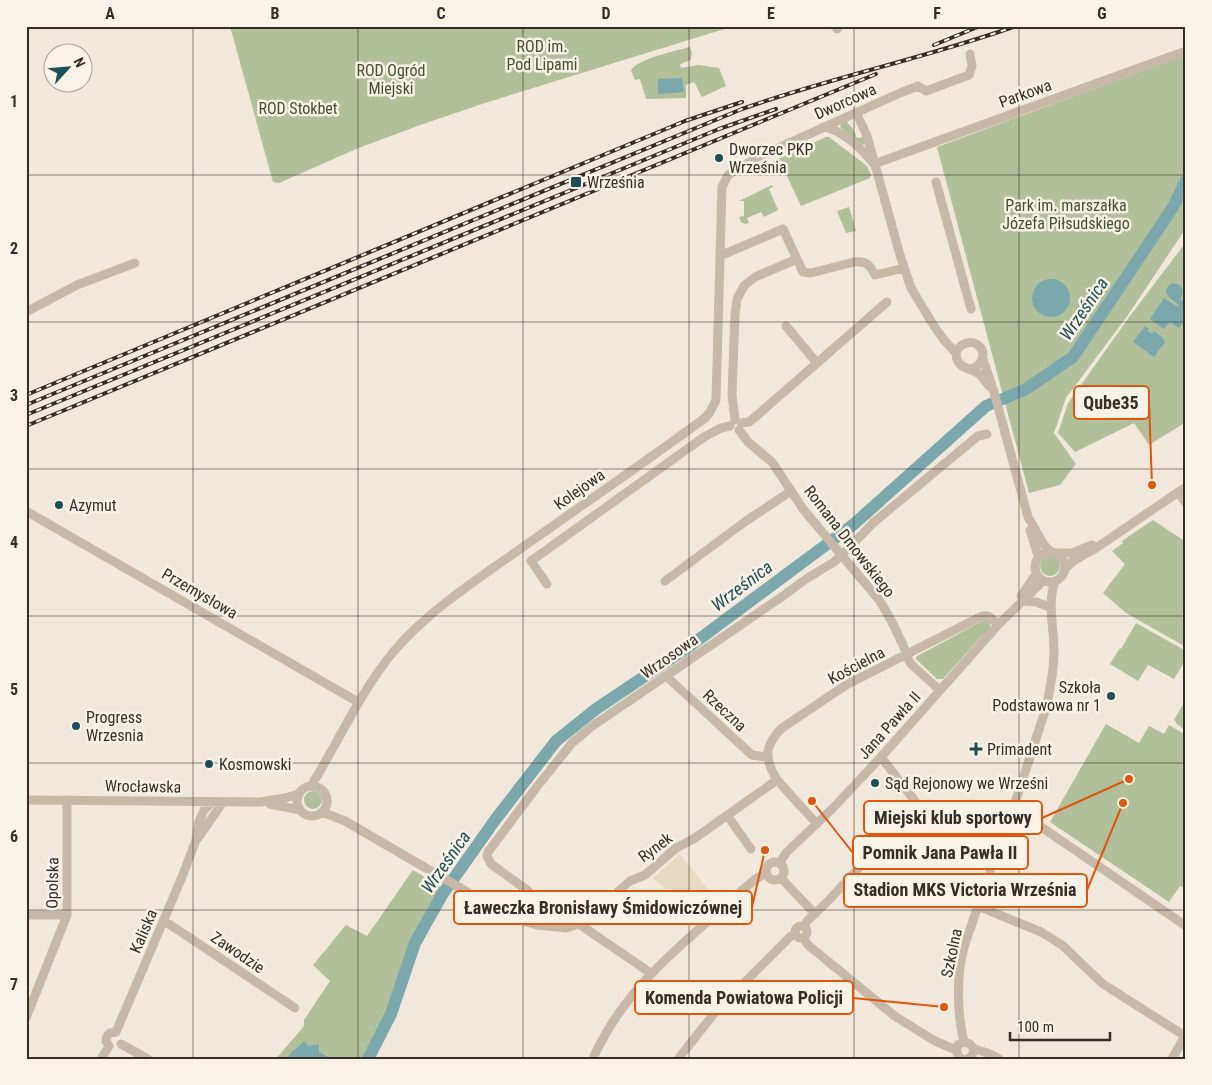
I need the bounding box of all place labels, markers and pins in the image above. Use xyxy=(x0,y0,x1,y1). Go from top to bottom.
place label: Dworzec PKP Września xyxy=(729,140,813,177)
marker: Dworzec PKP Września xyxy=(713,152,725,164)
place label: Września xyxy=(587,173,645,192)
marker: Września xyxy=(569,175,583,189)
callout: Qube35 xyxy=(1074,386,1149,419)
place label: Azymut xyxy=(69,496,117,515)
marker: Azymut xyxy=(53,499,65,511)
place label: Szkoła Podstawowa nr 1 xyxy=(992,678,1101,715)
marker: Szkoła Podstawowa nr 1 xyxy=(1105,690,1117,702)
place label: Progress Wrzesnia xyxy=(86,708,144,745)
marker: Progress Wrzesnia xyxy=(70,720,82,732)
place label: Primadent xyxy=(987,740,1052,759)
marker: Primadent xyxy=(969,742,983,756)
place label: Kosmowski xyxy=(219,755,292,774)
marker: Kosmowski xyxy=(203,758,215,770)
place label: Sąd Rejonowy we Wrześni xyxy=(885,774,1048,793)
marker: Sąd Rejonowy we Wrześni xyxy=(869,777,881,789)
callout: Miejski klub sportowy xyxy=(864,801,1042,834)
callout: Pomnik Jana Pawła II xyxy=(853,836,1028,869)
callout: Stadion MKS Victoria Września xyxy=(844,874,1087,907)
callout: Ławeczka Bronisławy Śmidowiczównej xyxy=(454,891,752,924)
callout: Komenda Powiatowa Policji xyxy=(635,981,853,1014)

